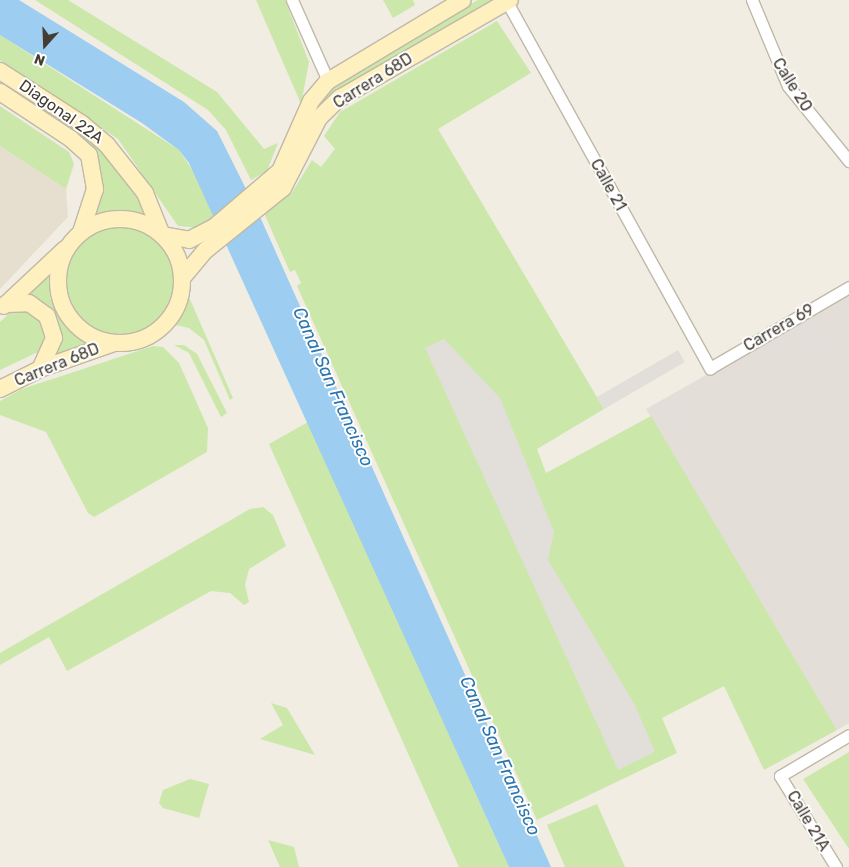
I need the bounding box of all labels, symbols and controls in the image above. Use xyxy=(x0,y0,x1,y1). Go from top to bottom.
north arrow xyxy=(20,20,70,70)
street label: Carrera 68D xyxy=(330,49,416,113)
text: N xyxy=(32,50,47,69)
street label: Calle 20 xyxy=(768,55,816,115)
street label: Diagonal 22A xyxy=(15,76,107,148)
street label: Calle 21 xyxy=(586,156,630,214)
street label: Carrera 69 xyxy=(740,300,818,356)
water label: Canal San Francisco xyxy=(288,304,378,470)
street label: Carrera 68D xyxy=(12,339,102,391)
water label: Canal San Francisco xyxy=(455,673,545,839)
street label: Calle 21A xyxy=(782,787,834,855)

